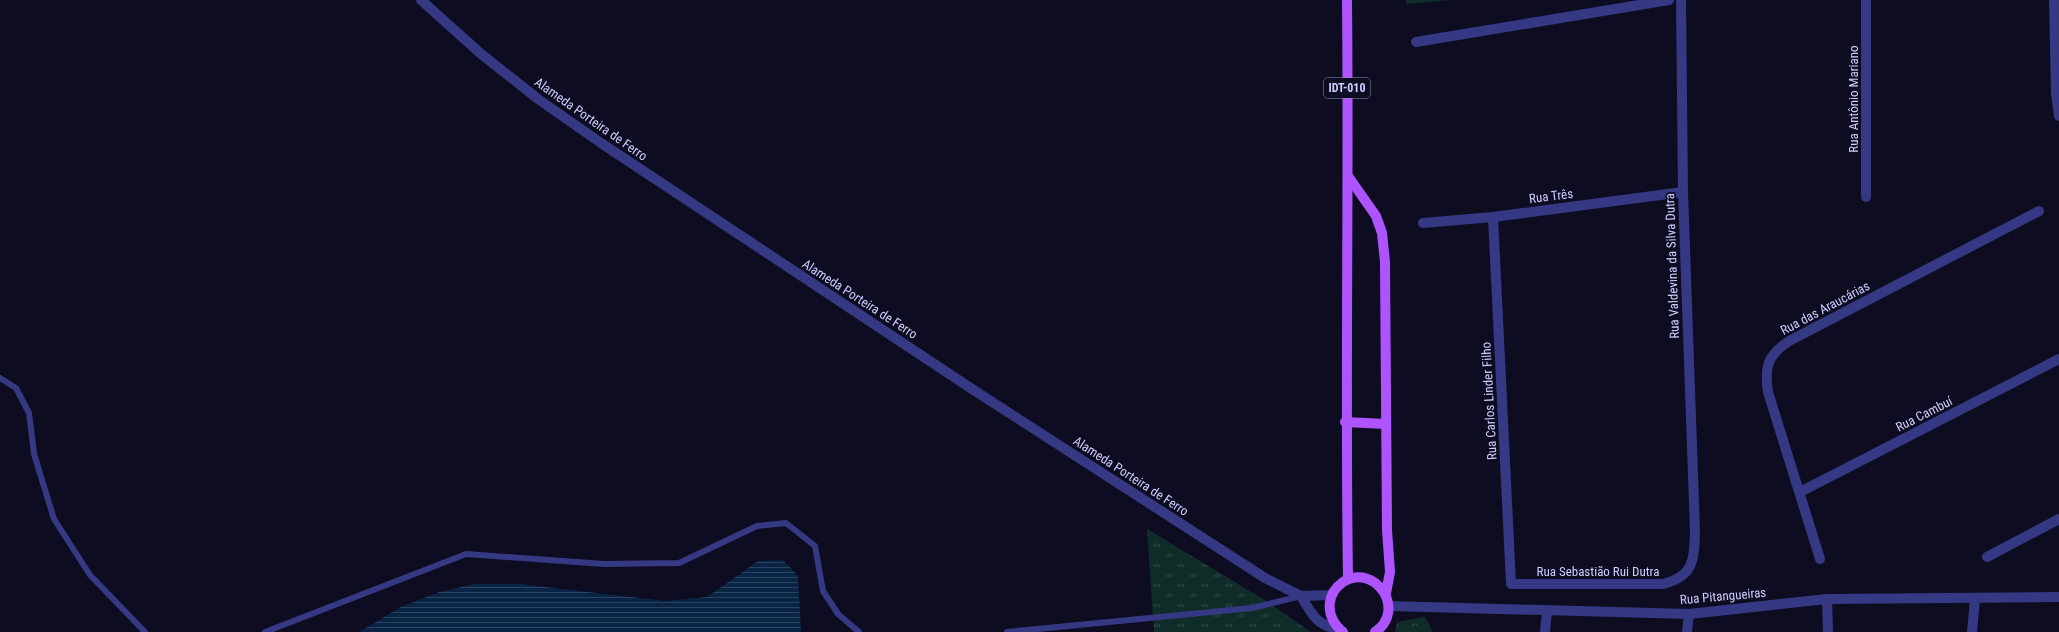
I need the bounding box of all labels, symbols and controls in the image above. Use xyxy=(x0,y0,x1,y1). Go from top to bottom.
street label: Rua Antônio Mariano xyxy=(1846,45,1861,153)
street label: Alameda Porteira de Ferro xyxy=(532,74,650,164)
road number: IDT-010 xyxy=(1324,78,1370,98)
street label: Rua Três xyxy=(1528,186,1574,206)
street label: Rua Valdevina da Silva Dutra xyxy=(1662,193,1682,339)
street label: Alameda Porteira de Ferro xyxy=(800,256,920,342)
street label: Rua das Araucárias xyxy=(1778,278,1872,338)
street label: Rua Carlos Linder Filho xyxy=(1478,342,1500,460)
street label: Rua Cambuí xyxy=(1893,393,1956,435)
street label: Alameda Porteira de Ferro xyxy=(1071,433,1191,519)
street label: Rua Sebastião Rui Dutra xyxy=(1537,564,1660,579)
street label: Rua Pitangueiras xyxy=(1679,585,1767,607)

